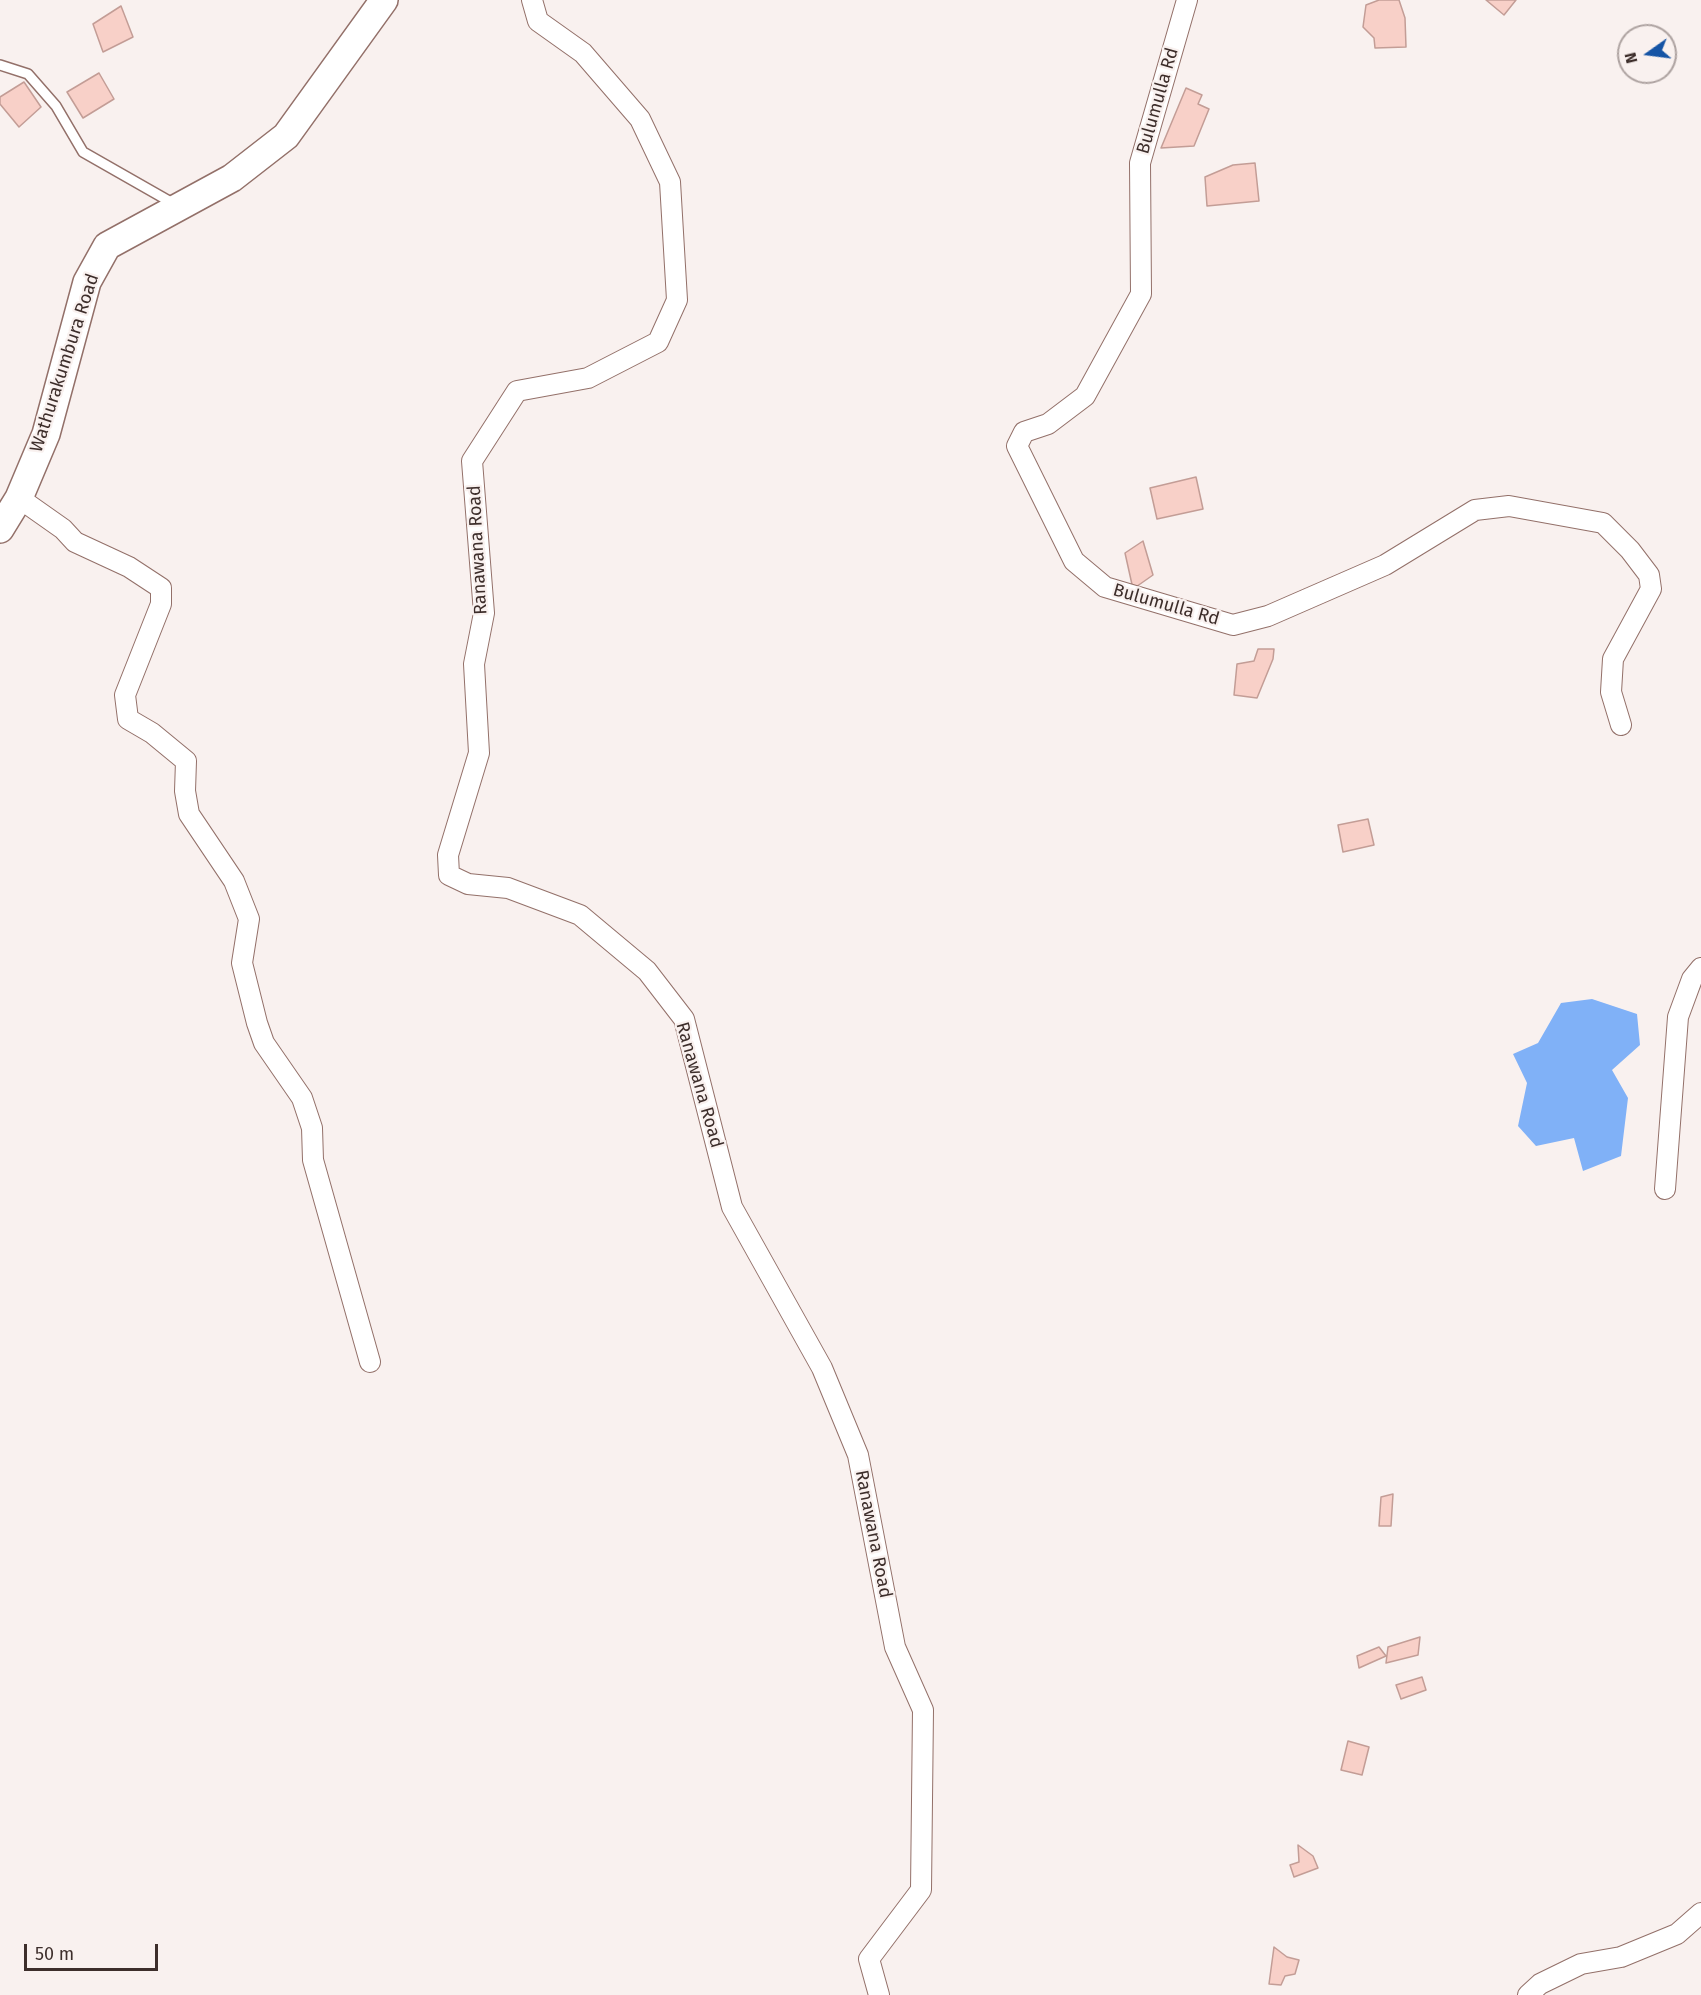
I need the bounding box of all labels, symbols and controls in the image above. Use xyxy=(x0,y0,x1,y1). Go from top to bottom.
north arrow xyxy=(1617,24,1677,84)
street label: Bulumulla Rd xyxy=(1133,45,1183,157)
text: N xyxy=(1620,51,1641,65)
street label: Wathurakumbura Road xyxy=(26,271,104,455)
street label: Ranawana Road xyxy=(464,485,492,615)
street label: Bulumulla Rd xyxy=(1110,580,1222,630)
street label: Ranawana Road xyxy=(671,1020,727,1150)
street label: Ranawana Road xyxy=(850,1468,896,1600)
scale bar xyxy=(27,1932,160,1970)
text: 50 m xyxy=(35,1943,74,1965)

